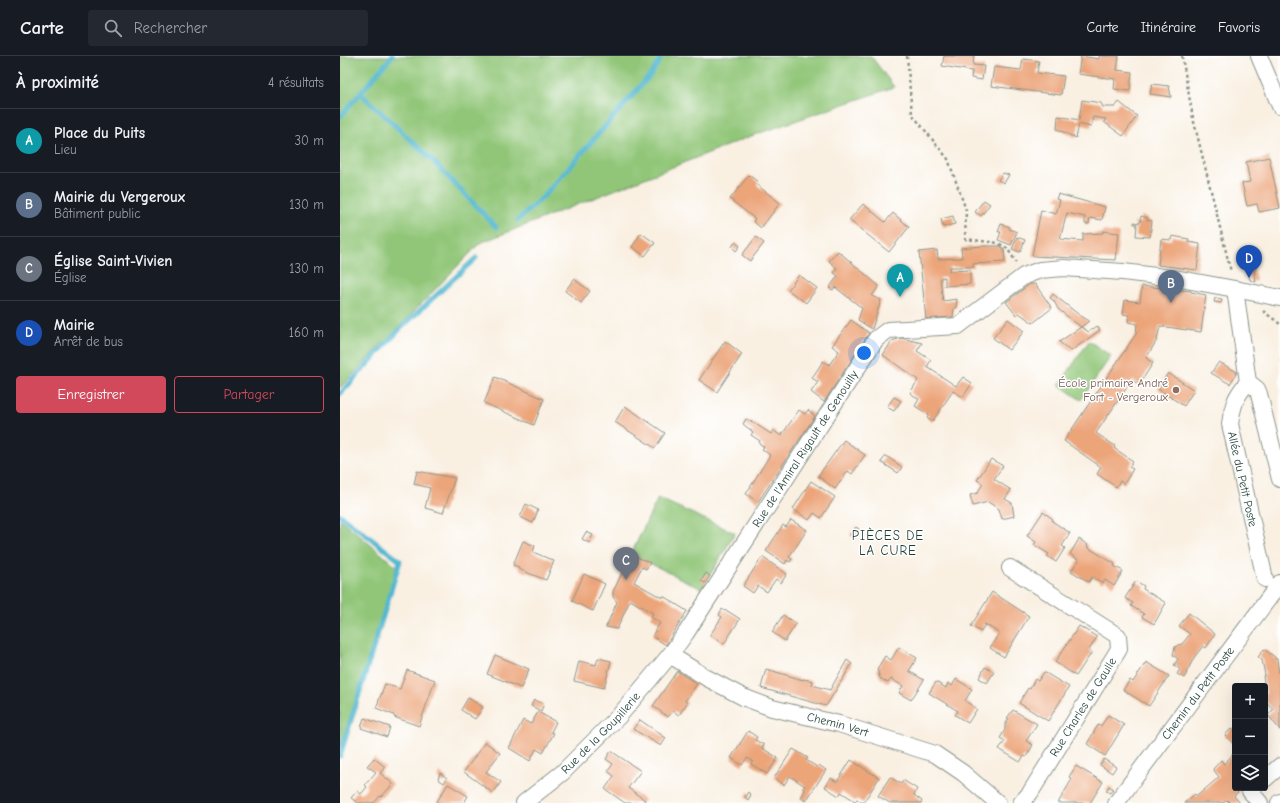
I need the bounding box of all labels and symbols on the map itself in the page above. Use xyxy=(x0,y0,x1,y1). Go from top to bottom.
pin: D xyxy=(1236,245,1262,278)
pin: A xyxy=(887,264,913,297)
pin: B xyxy=(1158,270,1184,303)
your location xyxy=(854,343,874,363)
street label: Rue de l'Amiral Rigault de Genouilly xyxy=(749,367,861,530)
place label: École primaire André Fort - Vergeroux xyxy=(1058,376,1168,404)
marker: École primaire André Fort - Vergeroux xyxy=(1171,385,1181,395)
street label: Allée du Petit Poste xyxy=(1225,430,1260,528)
district label: PIÈCES DE LA CURE xyxy=(852,527,924,558)
pin: C xyxy=(613,547,639,580)
street label: Chemin du Petit Poste xyxy=(1159,644,1237,742)
street label: Rue Charles de Gaulle xyxy=(1047,655,1119,759)
street label: Rue de la Goupillerie xyxy=(558,689,643,777)
street label: Chemin Vert xyxy=(806,710,871,740)

